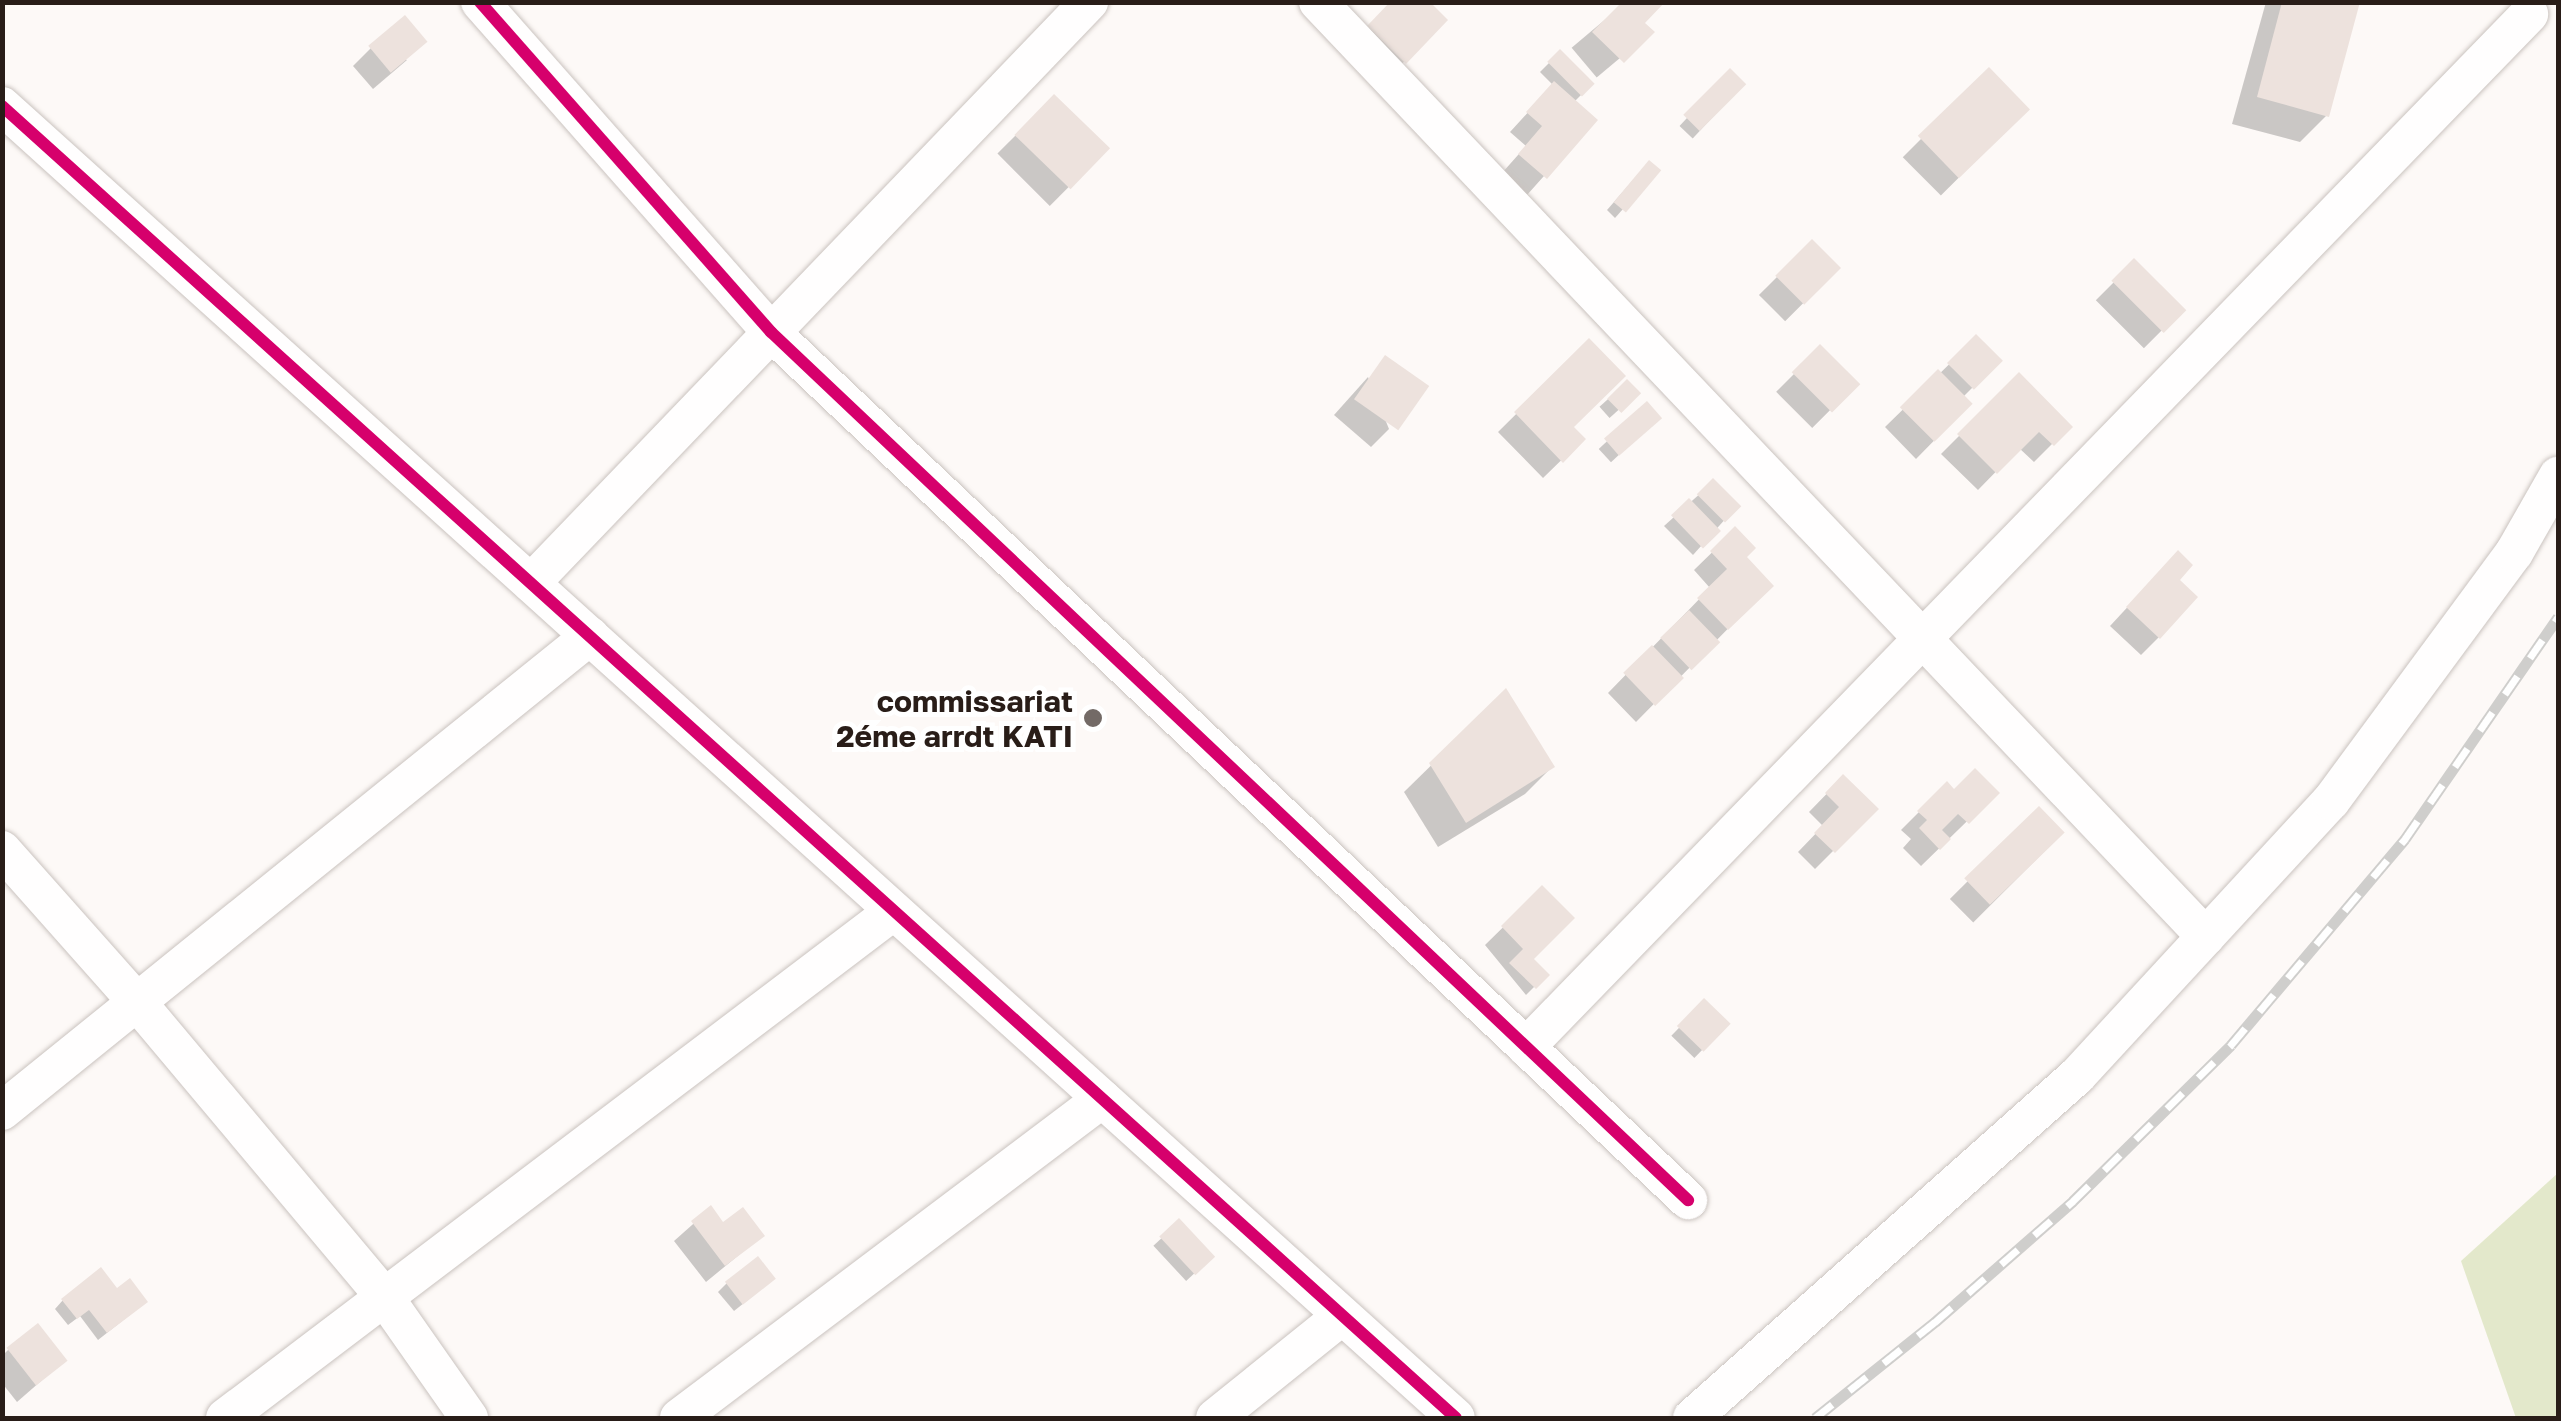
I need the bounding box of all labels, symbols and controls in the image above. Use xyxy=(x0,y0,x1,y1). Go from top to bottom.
place label: commissariat 2éme arrdt KATI xyxy=(836,683,1073,754)
marker: commissariat 2éme arrdt KATI xyxy=(1082,707,1104,729)

